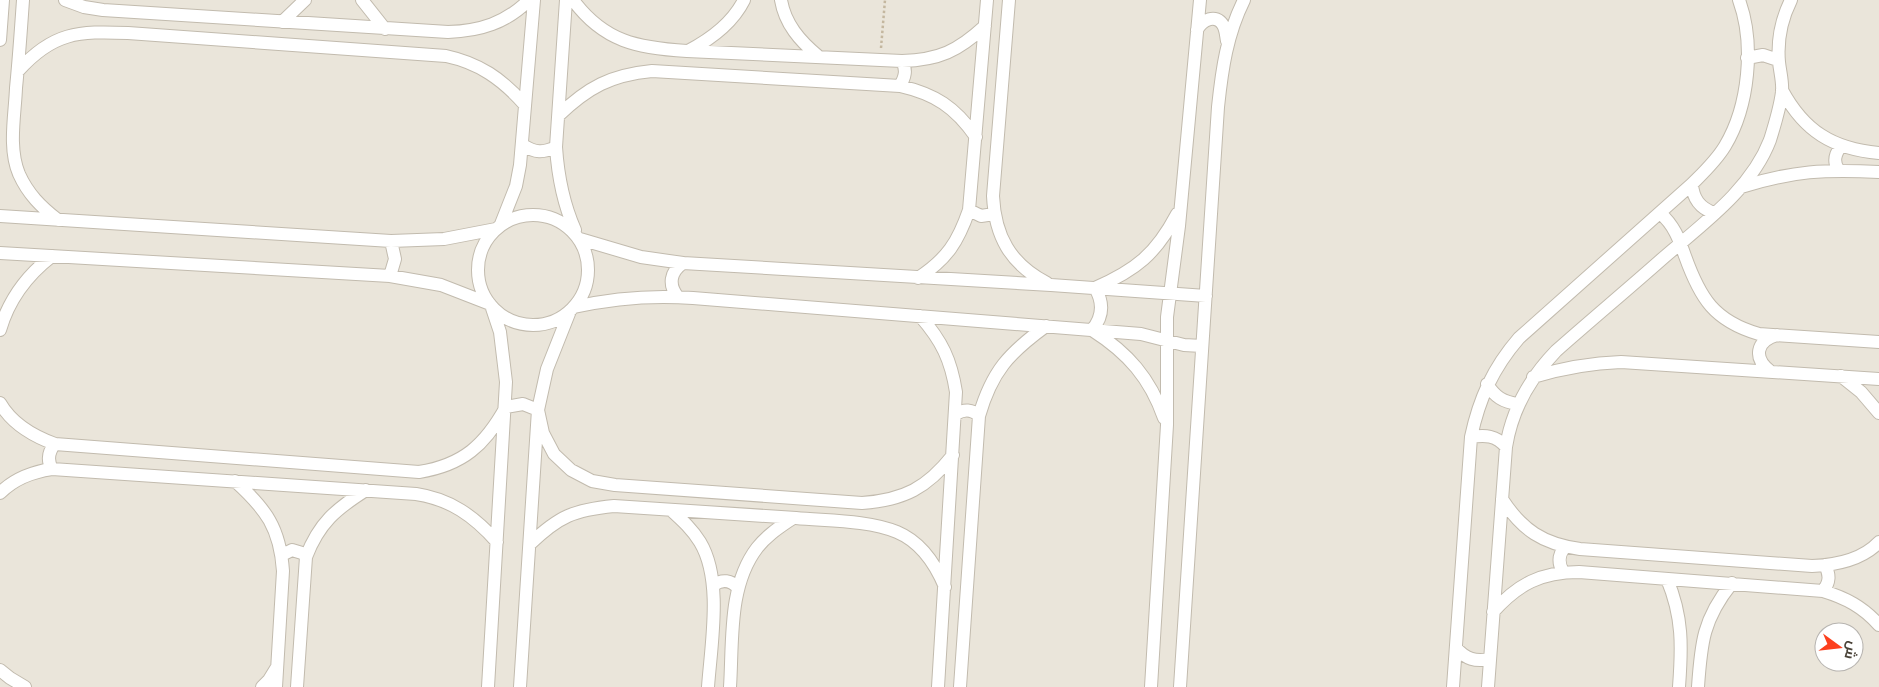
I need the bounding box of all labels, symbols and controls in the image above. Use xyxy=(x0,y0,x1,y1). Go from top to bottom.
north arrow xyxy=(1814,622,1864,672)
text: ش xyxy=(1841,639,1862,661)

